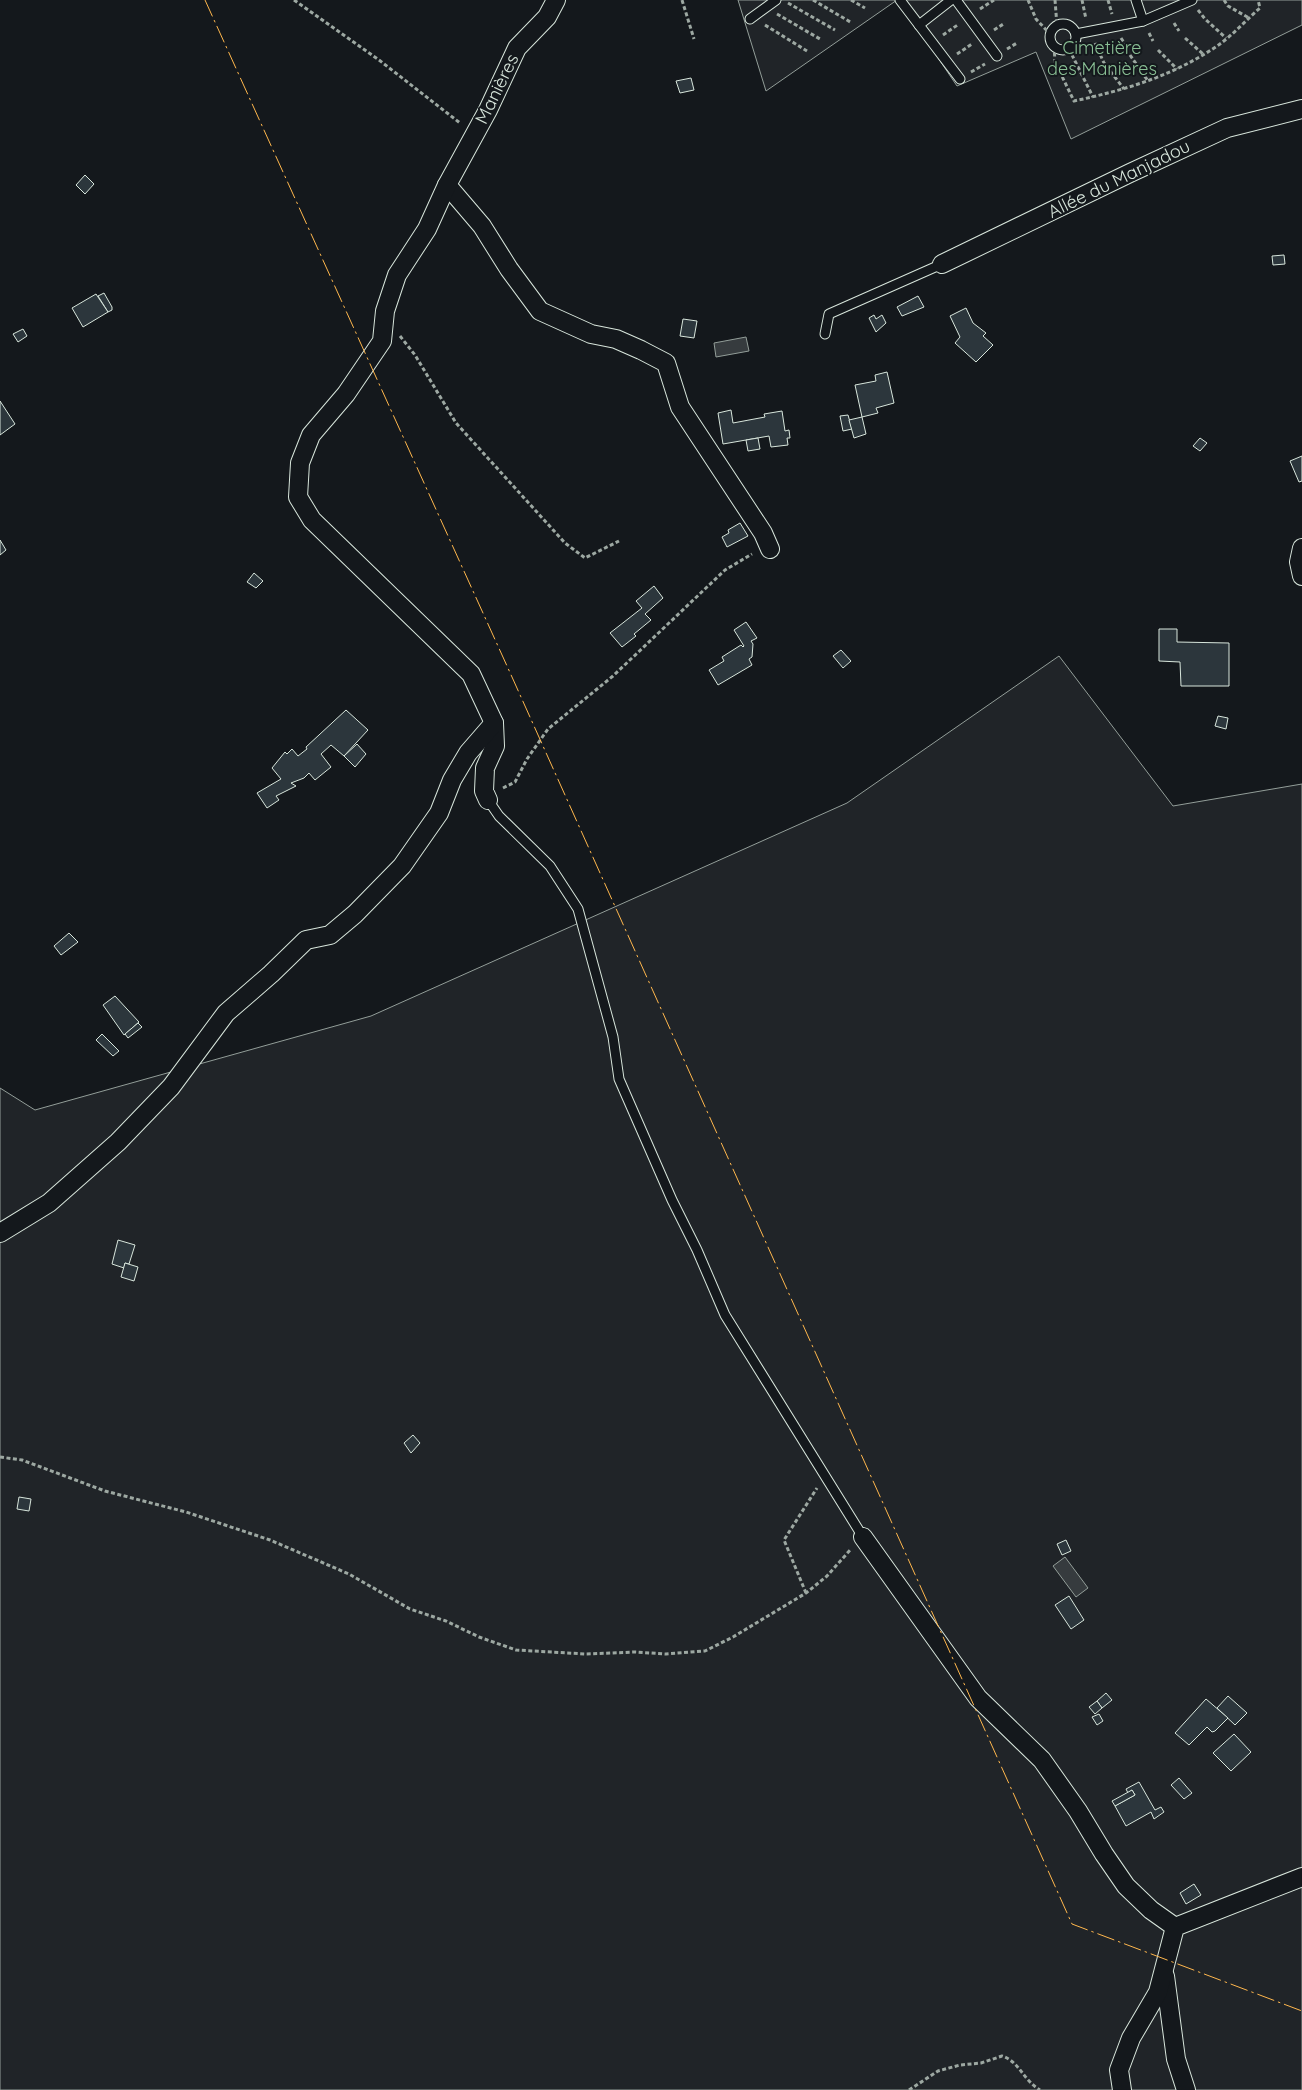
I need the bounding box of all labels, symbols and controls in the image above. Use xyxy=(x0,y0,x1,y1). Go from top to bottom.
park label: Cimetière des Manières xyxy=(1047,36,1157,80)
street label: Manières xyxy=(470,50,523,128)
street label: Allée du Manjadou xyxy=(1044,134,1194,223)

